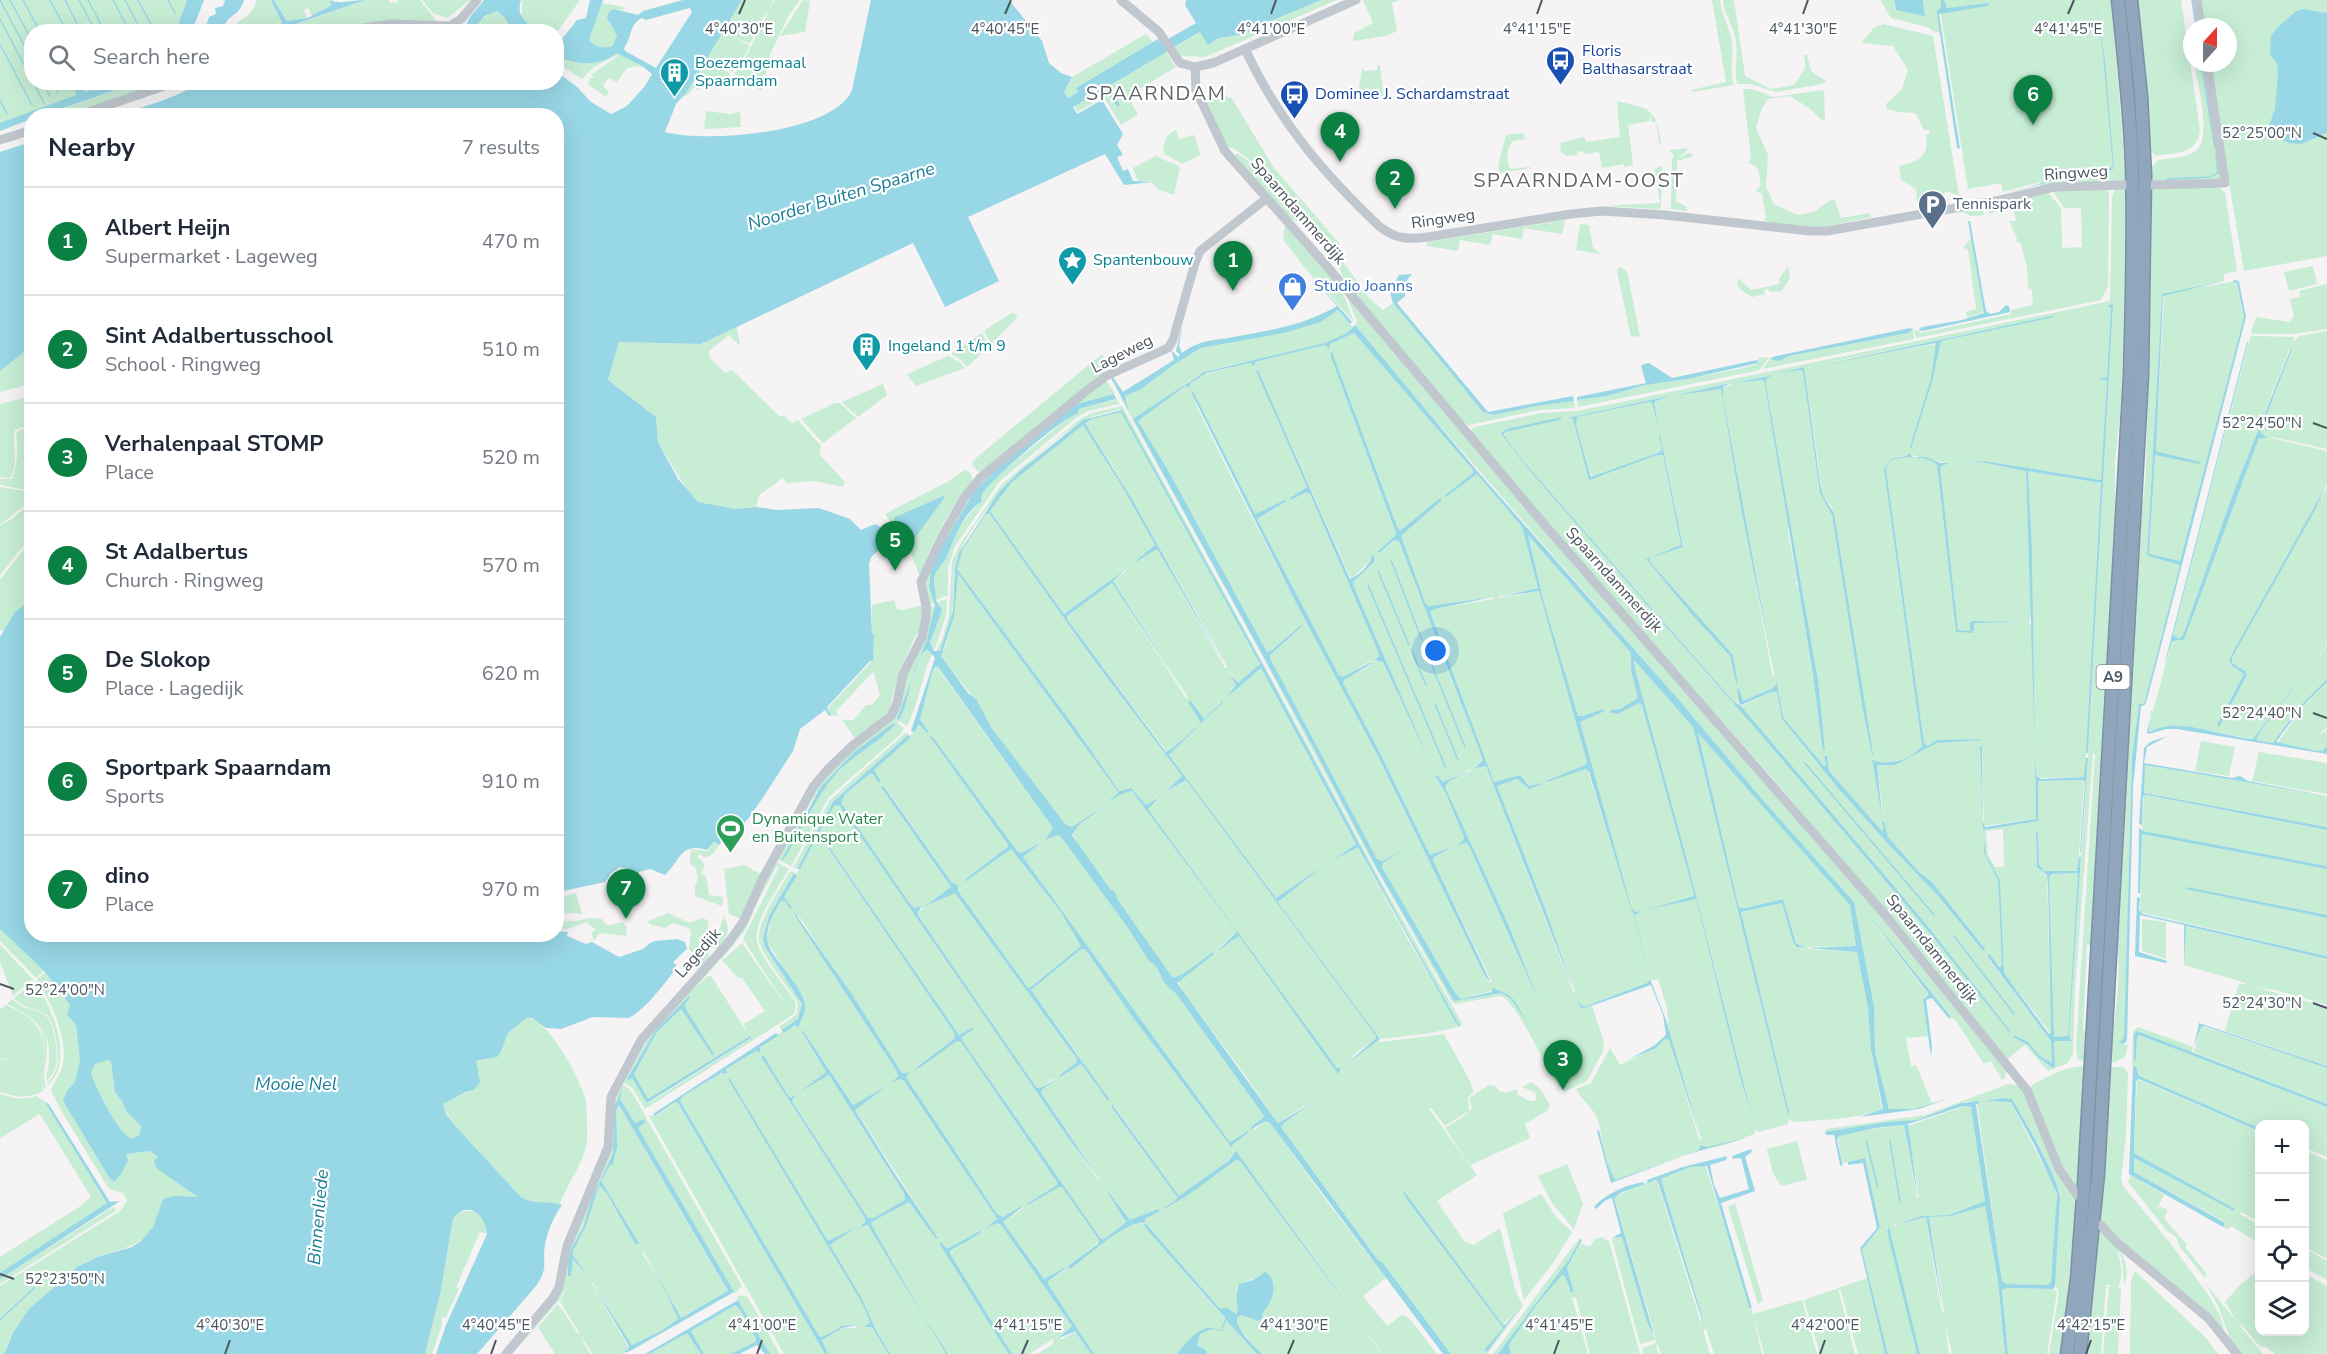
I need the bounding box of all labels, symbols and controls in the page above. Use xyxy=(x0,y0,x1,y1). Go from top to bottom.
north arrow xyxy=(2183,18,2237,72)
text: 4°40'30"E xyxy=(705,19,773,39)
text: 4°40'45"E xyxy=(971,19,1039,39)
text: 4°41'00"E xyxy=(1237,19,1305,39)
text: 4°41'15"E xyxy=(1503,19,1571,39)
text: 4°41'30"E xyxy=(1769,19,1837,39)
text: 4°41'45"E xyxy=(2034,19,2102,39)
search box xyxy=(24,24,564,90)
place label: Floris Balthasarstraat xyxy=(1582,40,1693,80)
icon: search xyxy=(45,41,78,74)
text: Search here xyxy=(93,42,210,72)
bus stop icon: Floris Balthasarstraat xyxy=(1545,44,1577,86)
place label: Boezemgemaal Spaarndam xyxy=(695,52,806,92)
building icon: Boezemgemaal Spaarndam xyxy=(658,56,690,98)
pin: 6 xyxy=(2014,76,2052,125)
bus stop icon: Dominee J. Schardamstraat xyxy=(1278,78,1310,120)
district label: SPAARNDAM xyxy=(1086,80,1226,107)
place label: Dominee J. Schardamstraat xyxy=(1315,83,1510,105)
pin: 4 xyxy=(1320,112,1360,162)
text: 52°25'00"N xyxy=(2222,123,2302,143)
text: Nearby xyxy=(48,130,135,165)
text: 7 results xyxy=(462,134,540,161)
street label: Spaarndammerdijk xyxy=(1245,153,1351,270)
water label: Noorder Buiten Spaarne xyxy=(744,156,938,236)
pin: 2 xyxy=(1376,160,1414,209)
street label: Ringweg xyxy=(2043,160,2109,186)
district label: SPAARNDAM-OOST xyxy=(1473,167,1685,194)
parking icon: Tennispark xyxy=(1916,188,1948,230)
place label: Tennispark xyxy=(1953,193,2032,215)
street label: Ringweg xyxy=(1410,204,1476,234)
text: Albert Heijn xyxy=(105,213,230,243)
text: 1 xyxy=(62,228,74,255)
text: 470 m xyxy=(482,228,540,255)
pin: 1 xyxy=(1214,242,1252,291)
text: Supermarket · Lageweg xyxy=(105,243,318,270)
place icon: Spantenbouw xyxy=(1056,244,1088,286)
place label: Spantenbouw xyxy=(1093,249,1194,271)
shop icon: Studio Joanns xyxy=(1277,270,1309,312)
place label: Studio Joanns xyxy=(1314,275,1413,297)
text: Sint Adalbertusschool xyxy=(105,321,333,351)
street label: Lageweg xyxy=(1088,329,1156,379)
building icon: Ingeland 1 t/m 9 xyxy=(851,330,883,372)
place label: Ingeland 1 t/m 9 xyxy=(888,335,1006,357)
text: 2 xyxy=(62,336,74,363)
text: 510 m xyxy=(482,336,540,363)
text: School · Ringweg xyxy=(105,351,261,378)
text: 52°24'50"N xyxy=(2222,413,2302,433)
text: Verhalenpaal STOMP xyxy=(105,429,324,459)
text: 3 xyxy=(62,444,74,471)
text: 520 m xyxy=(482,444,540,471)
text: Place xyxy=(105,459,154,486)
pin: 5 xyxy=(876,522,914,571)
street label: Spaarndammerdijk xyxy=(1561,522,1668,638)
text: St Adalbertus xyxy=(105,537,248,567)
text: 4 xyxy=(62,552,74,579)
text: 570 m xyxy=(482,552,540,579)
text: Church · Ringweg xyxy=(105,567,264,594)
your location xyxy=(1421,636,1450,665)
text: De Slokop xyxy=(105,645,211,675)
text: 5 xyxy=(62,660,74,687)
text: 620 m xyxy=(482,660,540,687)
road number: A9 xyxy=(2096,665,2130,689)
text: Place · Lagedijk xyxy=(105,675,244,702)
text: 52°24'40"N xyxy=(2222,703,2302,723)
text: Sportpark Spaarndam xyxy=(105,753,331,783)
text: 6 xyxy=(62,768,74,795)
text: 910 m xyxy=(482,768,540,795)
text: Sports xyxy=(105,783,164,810)
place label: Dynamique Water en Buitensport xyxy=(752,808,883,848)
sports icon: Dynamique Water en Buitensport xyxy=(715,812,747,854)
text: dino xyxy=(105,861,149,891)
pin: 7 xyxy=(606,870,646,919)
text: 7 xyxy=(62,876,74,903)
text: 970 m xyxy=(482,876,540,903)
street label: Spaarndammerdijk xyxy=(1881,890,1984,1009)
text: Place xyxy=(105,891,154,918)
street label: Lagedijk xyxy=(670,922,727,983)
text: 52°24'00"N xyxy=(25,980,105,1000)
text: 52°24'30"N xyxy=(2222,993,2302,1013)
pin: 3 xyxy=(1544,1040,1582,1090)
water label: Mooie Nel xyxy=(255,1072,337,1096)
map controls xyxy=(2255,1120,2309,1336)
button: + xyxy=(2255,1120,2309,1174)
water label: Binnenliede xyxy=(302,1168,334,1266)
button: − xyxy=(2255,1174,2309,1228)
button: locate xyxy=(2255,1228,2309,1282)
text: 52°23'50"N xyxy=(25,1269,105,1289)
button: layers xyxy=(2255,1282,2309,1336)
text: 4°40'30"E xyxy=(196,1315,264,1335)
text: 4°40'45"E xyxy=(462,1315,530,1335)
text: 4°41'00"E xyxy=(728,1315,796,1335)
text: 4°41'15"E xyxy=(994,1315,1062,1335)
text: 4°41'30"E xyxy=(1260,1315,1328,1335)
text: 4°41'45"E xyxy=(1525,1315,1593,1335)
text: 4°42'00"E xyxy=(1791,1315,1859,1335)
text: 4°42'15"E xyxy=(2057,1315,2125,1335)

